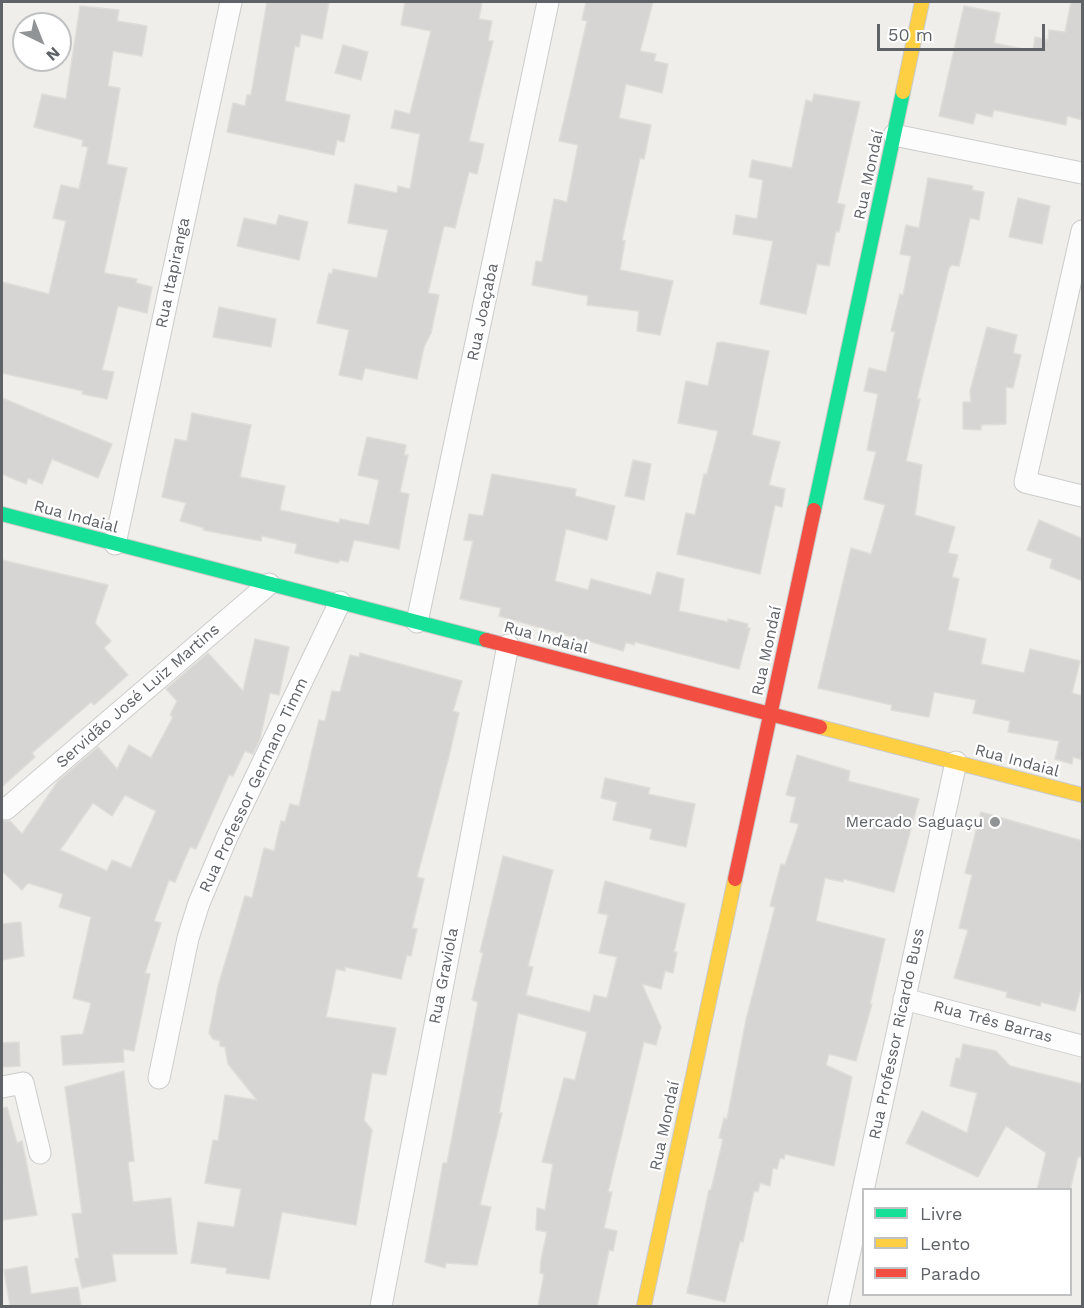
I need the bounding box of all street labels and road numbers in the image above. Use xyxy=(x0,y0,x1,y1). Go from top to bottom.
street label: Rua Mondaí xyxy=(850,128,888,222)
street label: Rua Itapiranga xyxy=(152,216,194,330)
street label: Rua Joaçaba xyxy=(463,261,503,363)
street label: Rua Indaial xyxy=(32,497,120,537)
street label: Rua Mondaí xyxy=(748,604,786,698)
street label: Rua Indaial xyxy=(502,618,590,658)
street label: Servidão José Luiz Martins xyxy=(53,620,223,772)
street label: Rua Professor Germano Timm xyxy=(196,675,312,895)
street label: Rua Indaial xyxy=(973,741,1061,781)
street label: Rua Graviola xyxy=(425,926,463,1026)
street label: Rua Professor Ricardo Buss xyxy=(865,927,929,1141)
street label: Rua Três Barras xyxy=(931,997,1055,1047)
street label: Rua Mondaí xyxy=(646,1079,684,1173)

